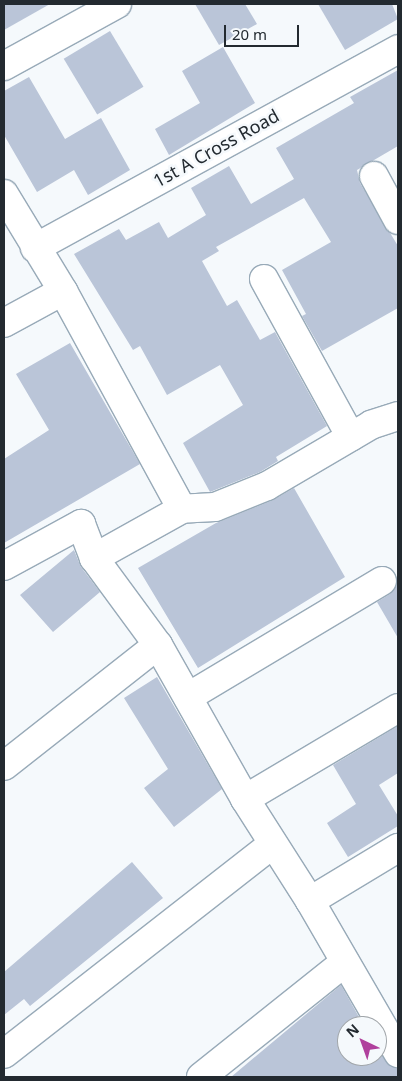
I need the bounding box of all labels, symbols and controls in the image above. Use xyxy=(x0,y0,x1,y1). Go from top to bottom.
scale bar xyxy=(227,15,302,47)
text: 20 m xyxy=(232,24,267,44)
street label: 1st A Cross Road xyxy=(149,104,283,192)
north arrow xyxy=(337,1016,387,1066)
text: N xyxy=(342,1019,363,1041)

